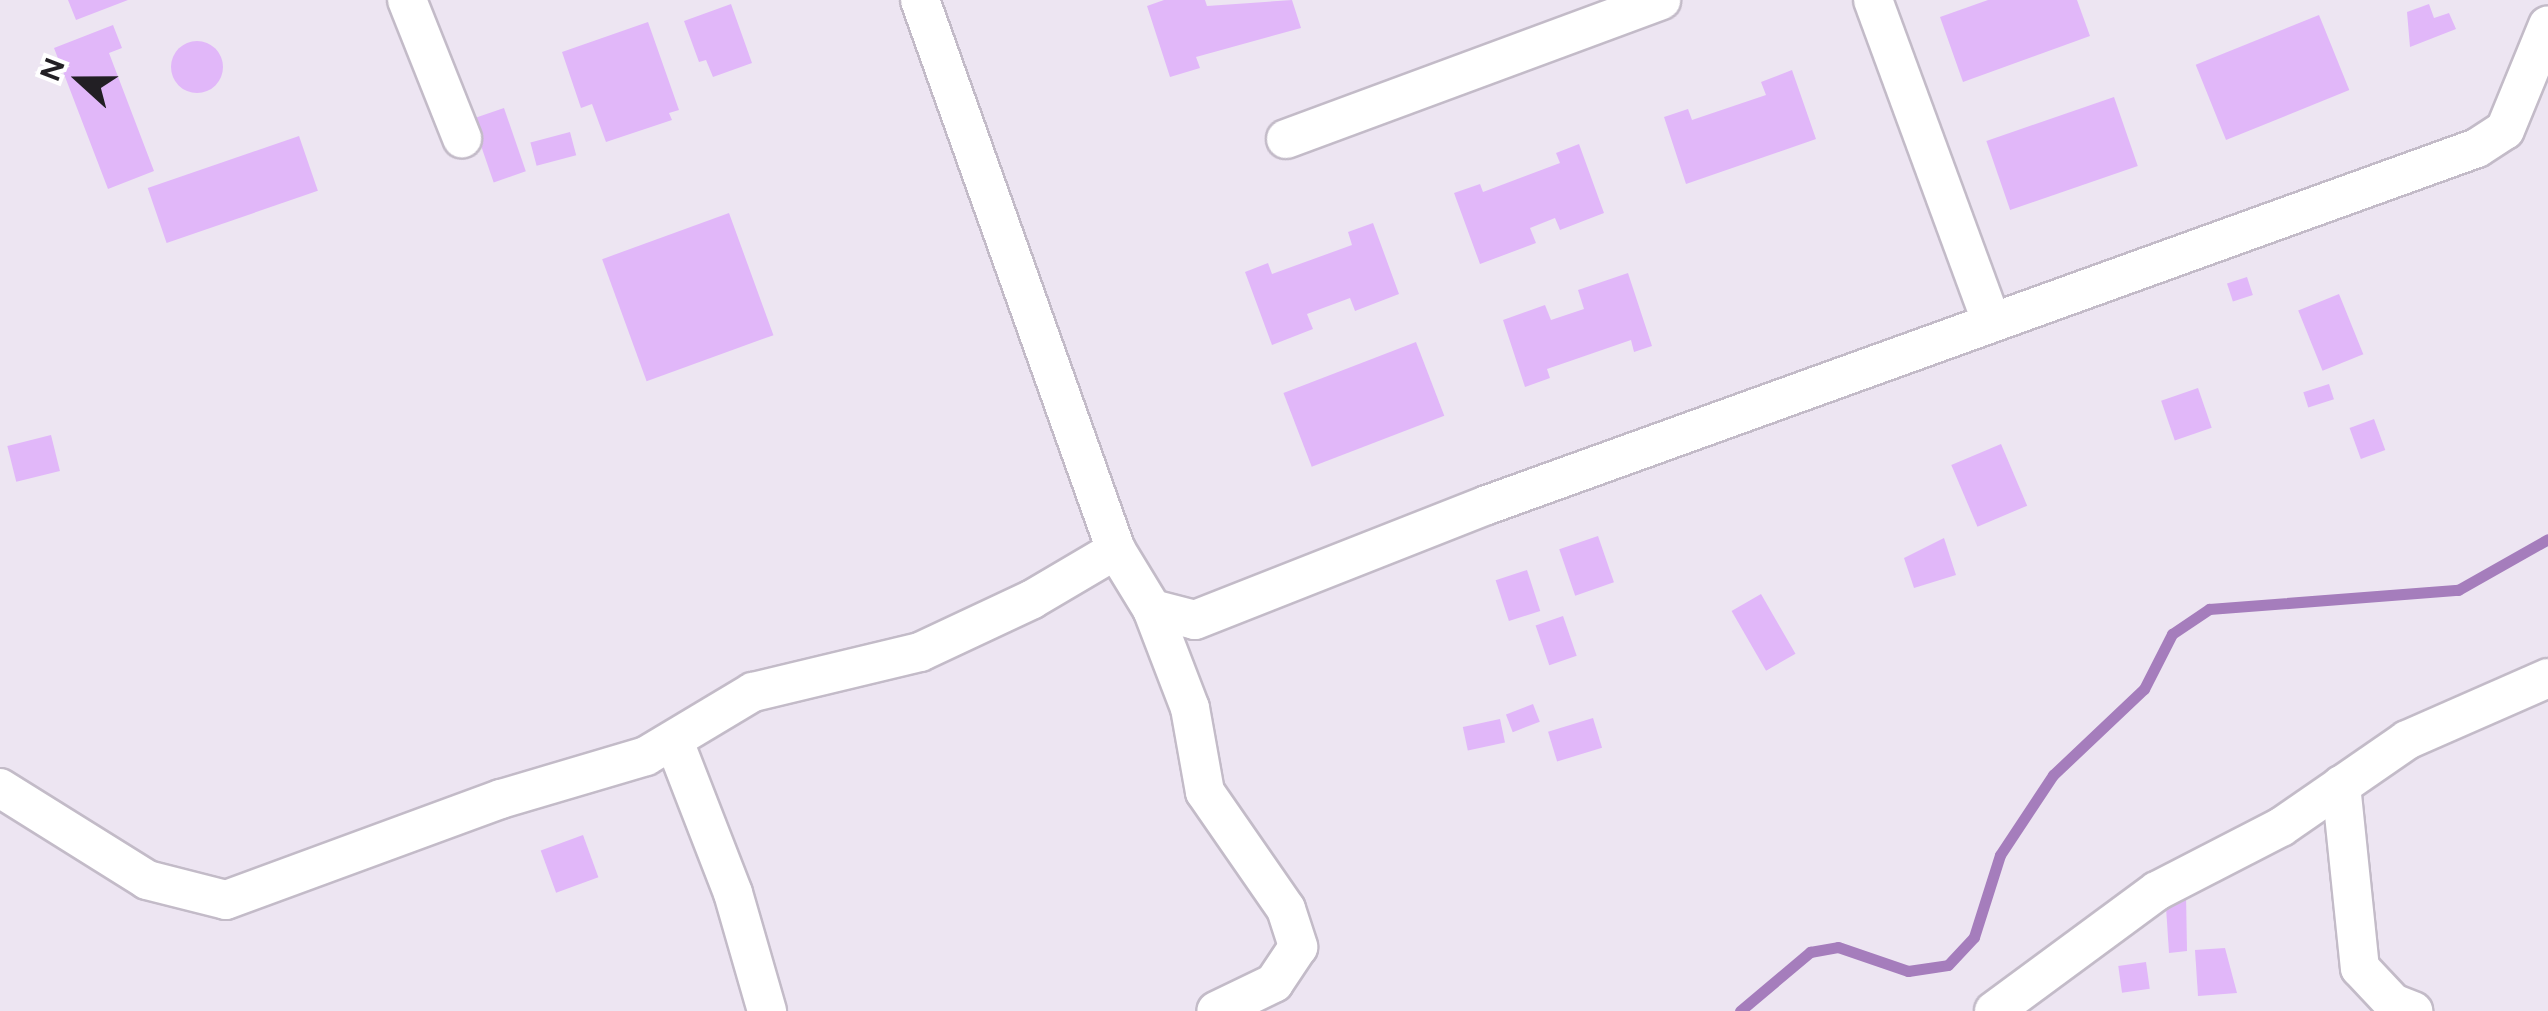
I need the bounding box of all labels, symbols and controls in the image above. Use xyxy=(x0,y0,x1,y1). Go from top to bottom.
north arrow xyxy=(30,30,130,130)
text: N xyxy=(32,53,72,85)

